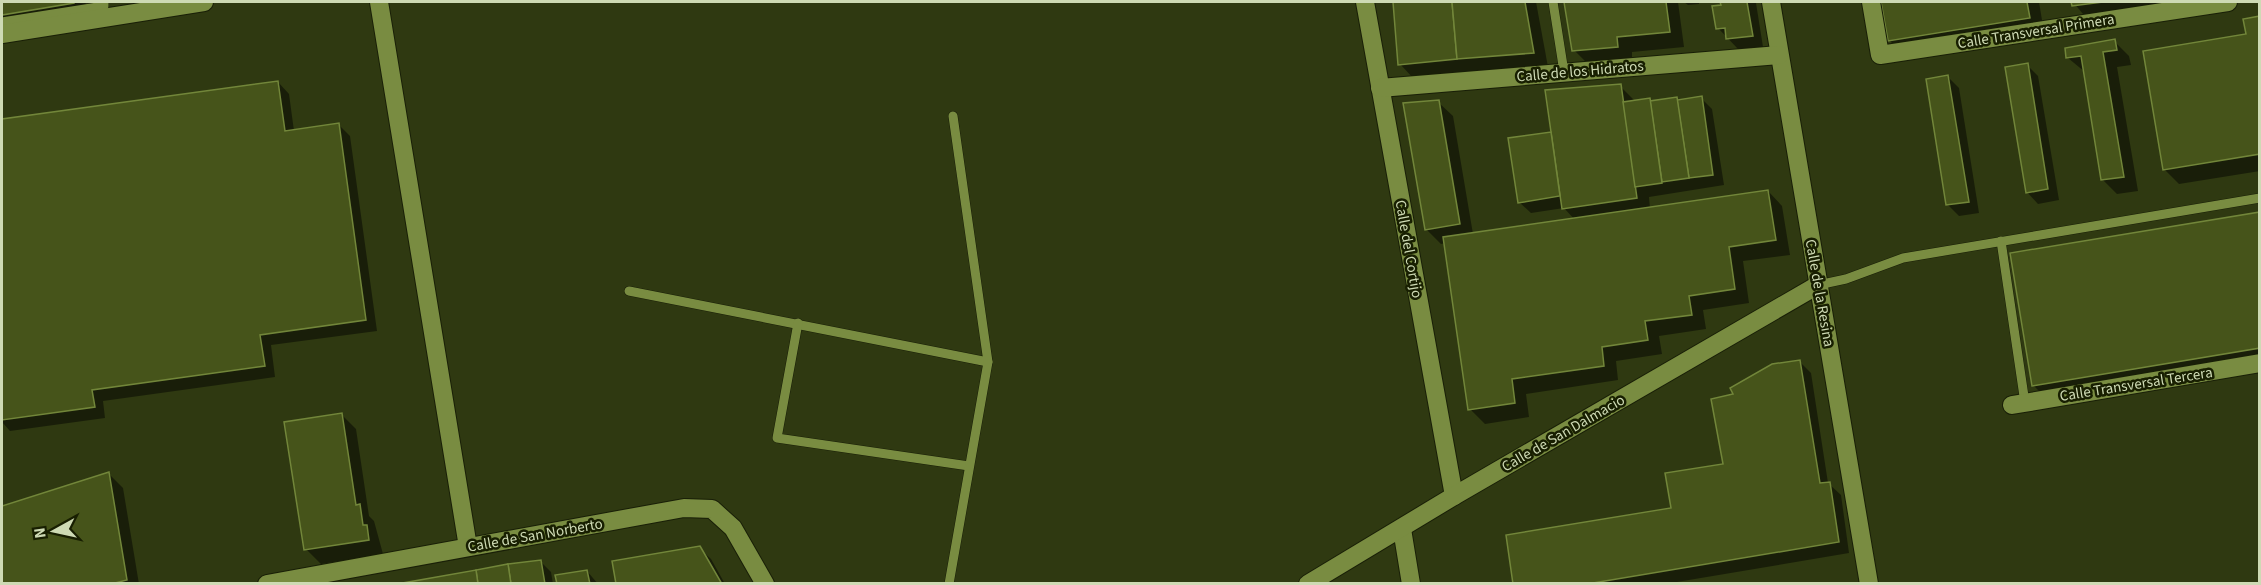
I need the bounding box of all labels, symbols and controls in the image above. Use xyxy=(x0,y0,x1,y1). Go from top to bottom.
street label: Calle Transversal Primera xyxy=(1956,9,2116,54)
street label: Calle de los Hidratos xyxy=(1516,55,1644,88)
street label: Calle del Cortijo xyxy=(1390,198,1427,300)
street label: Calle de la Resina xyxy=(1800,238,1839,349)
street label: Calle Transversal Tercera xyxy=(2058,362,2214,407)
street label: Calle de San Dalmacio xyxy=(1498,390,1629,477)
north arrow xyxy=(24,501,84,561)
street label: Calle de San Norberto xyxy=(466,513,604,558)
text: N xyxy=(29,526,52,540)

